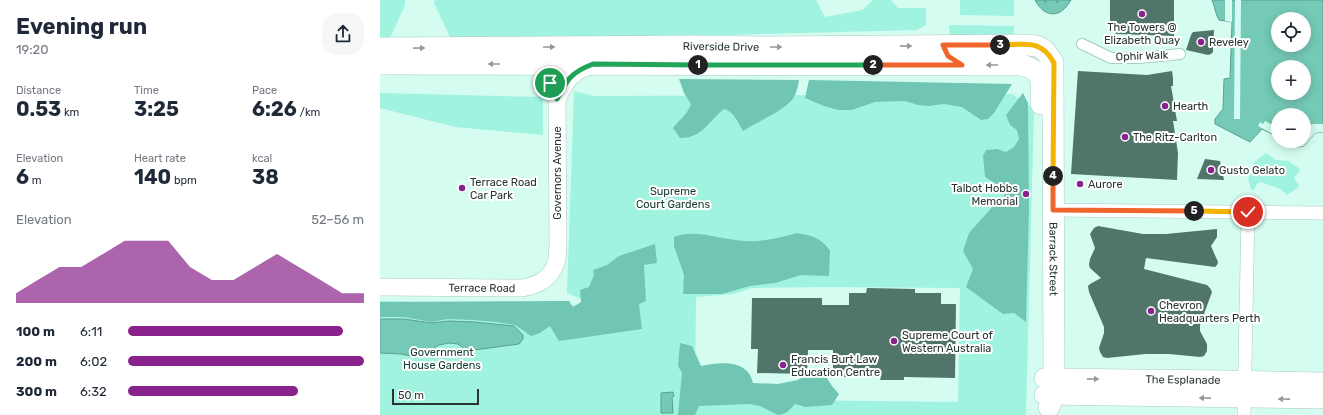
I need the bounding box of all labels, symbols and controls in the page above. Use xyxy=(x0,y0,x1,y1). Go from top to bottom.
marker: The Towers @ Elizabeth Quay xyxy=(1137,9,1147,19)
map controls xyxy=(1271,12,1311,148)
button: locate xyxy=(1271,12,1311,52)
text: Evening run xyxy=(16,13,147,40)
button: share xyxy=(322,13,364,55)
place label: The Towers @ Elizabeth Quay xyxy=(1104,21,1180,47)
pin: 3 xyxy=(990,35,1010,55)
place label: Reveley xyxy=(1209,36,1249,49)
marker: Reveley xyxy=(1196,37,1206,47)
text: 3 xyxy=(996,38,1004,51)
street label: Riverside Drive xyxy=(683,39,759,53)
text: 19:20 xyxy=(16,42,49,57)
one-way arrow xyxy=(900,43,913,49)
one-way arrow xyxy=(543,44,556,50)
one-way arrow xyxy=(770,44,783,50)
one-way arrow xyxy=(413,45,426,51)
street label: Ophir Walk xyxy=(1115,49,1169,63)
pin: 1 xyxy=(688,55,708,75)
pin: 2 xyxy=(863,55,883,75)
text: 1 xyxy=(695,58,701,71)
text: 2 xyxy=(869,58,877,71)
button: + xyxy=(1271,60,1311,100)
one-way arrow xyxy=(487,61,500,67)
one-way arrow xyxy=(985,62,998,68)
pin xyxy=(533,66,567,100)
icon: arrive xyxy=(539,72,561,94)
text: Distance xyxy=(16,84,61,97)
text: Time xyxy=(134,84,159,97)
text: Pace xyxy=(252,84,277,97)
text: 0.53 xyxy=(16,97,61,121)
text: 3:25 xyxy=(134,97,179,121)
text: 6:26 xyxy=(252,97,297,121)
place label: Hearth xyxy=(1173,100,1208,113)
marker: Hearth xyxy=(1160,101,1170,111)
text: km xyxy=(61,106,79,119)
text: /km xyxy=(297,106,320,119)
button: − xyxy=(1271,108,1311,148)
street label: Governors Avenue xyxy=(551,126,564,220)
place label: The Ritz-Carlton xyxy=(1133,131,1217,144)
marker: The Ritz-Carlton xyxy=(1120,132,1130,142)
text: Elevation xyxy=(16,152,63,165)
text: Heart rate xyxy=(134,152,186,165)
text: kcal xyxy=(252,152,272,165)
place label: Gusto Gelato xyxy=(1219,164,1285,177)
text: 6 xyxy=(16,165,29,189)
text: 140 xyxy=(134,165,171,189)
text: 38 xyxy=(252,165,279,189)
marker: Gusto Gelato xyxy=(1206,165,1216,175)
pin: 4 xyxy=(1043,166,1063,186)
text: 4 xyxy=(1049,169,1057,182)
text: m xyxy=(29,174,42,187)
text: bpm xyxy=(171,174,197,187)
place label: Terrace Road Car Park xyxy=(470,176,537,202)
place label: Aurore xyxy=(1088,178,1123,191)
marker: Aurore xyxy=(1075,179,1085,189)
place label: Talbot Hobbs Memorial xyxy=(951,182,1018,208)
marker: Terrace Road Car Park xyxy=(457,183,467,193)
park label: Supreme Court Gardens xyxy=(636,185,710,211)
marker: Talbot Hobbs Memorial xyxy=(1021,189,1031,199)
pin xyxy=(1231,195,1265,229)
pin: 5 xyxy=(1184,201,1204,221)
icon: check xyxy=(1237,201,1259,223)
text: 5 xyxy=(1190,204,1198,217)
text: Elevation xyxy=(16,212,72,227)
text: 52–56 m xyxy=(311,212,364,227)
street label: Barrack Street xyxy=(1047,222,1060,297)
street label: Terrace Road xyxy=(448,281,515,294)
place label: Chevron Headquarters Perth xyxy=(1159,299,1260,325)
marker: Chevron Headquarters Perth xyxy=(1146,306,1156,316)
text: 100 m xyxy=(16,324,55,339)
text: 6:11 xyxy=(80,324,102,339)
place label: Supreme Court of Western Australia xyxy=(902,329,994,355)
marker: Supreme Court of Western Australia xyxy=(889,336,899,346)
park label: Government House Gardens xyxy=(403,346,481,372)
place label: Francis Burt Law Education Centre xyxy=(791,353,880,379)
text: 200 m xyxy=(16,354,57,369)
text: 6:02 xyxy=(80,354,107,369)
marker: Francis Burt Law Education Centre xyxy=(778,360,788,370)
street label: The Esplanade xyxy=(1146,373,1220,386)
one-way arrow xyxy=(1087,375,1099,382)
text: 300 m xyxy=(16,384,57,399)
text: 6:32 xyxy=(80,384,107,399)
scale bar xyxy=(392,387,479,406)
text: 50 m xyxy=(398,389,424,402)
one-way arrow xyxy=(1198,395,1211,401)
one-way arrow xyxy=(1277,396,1290,402)

